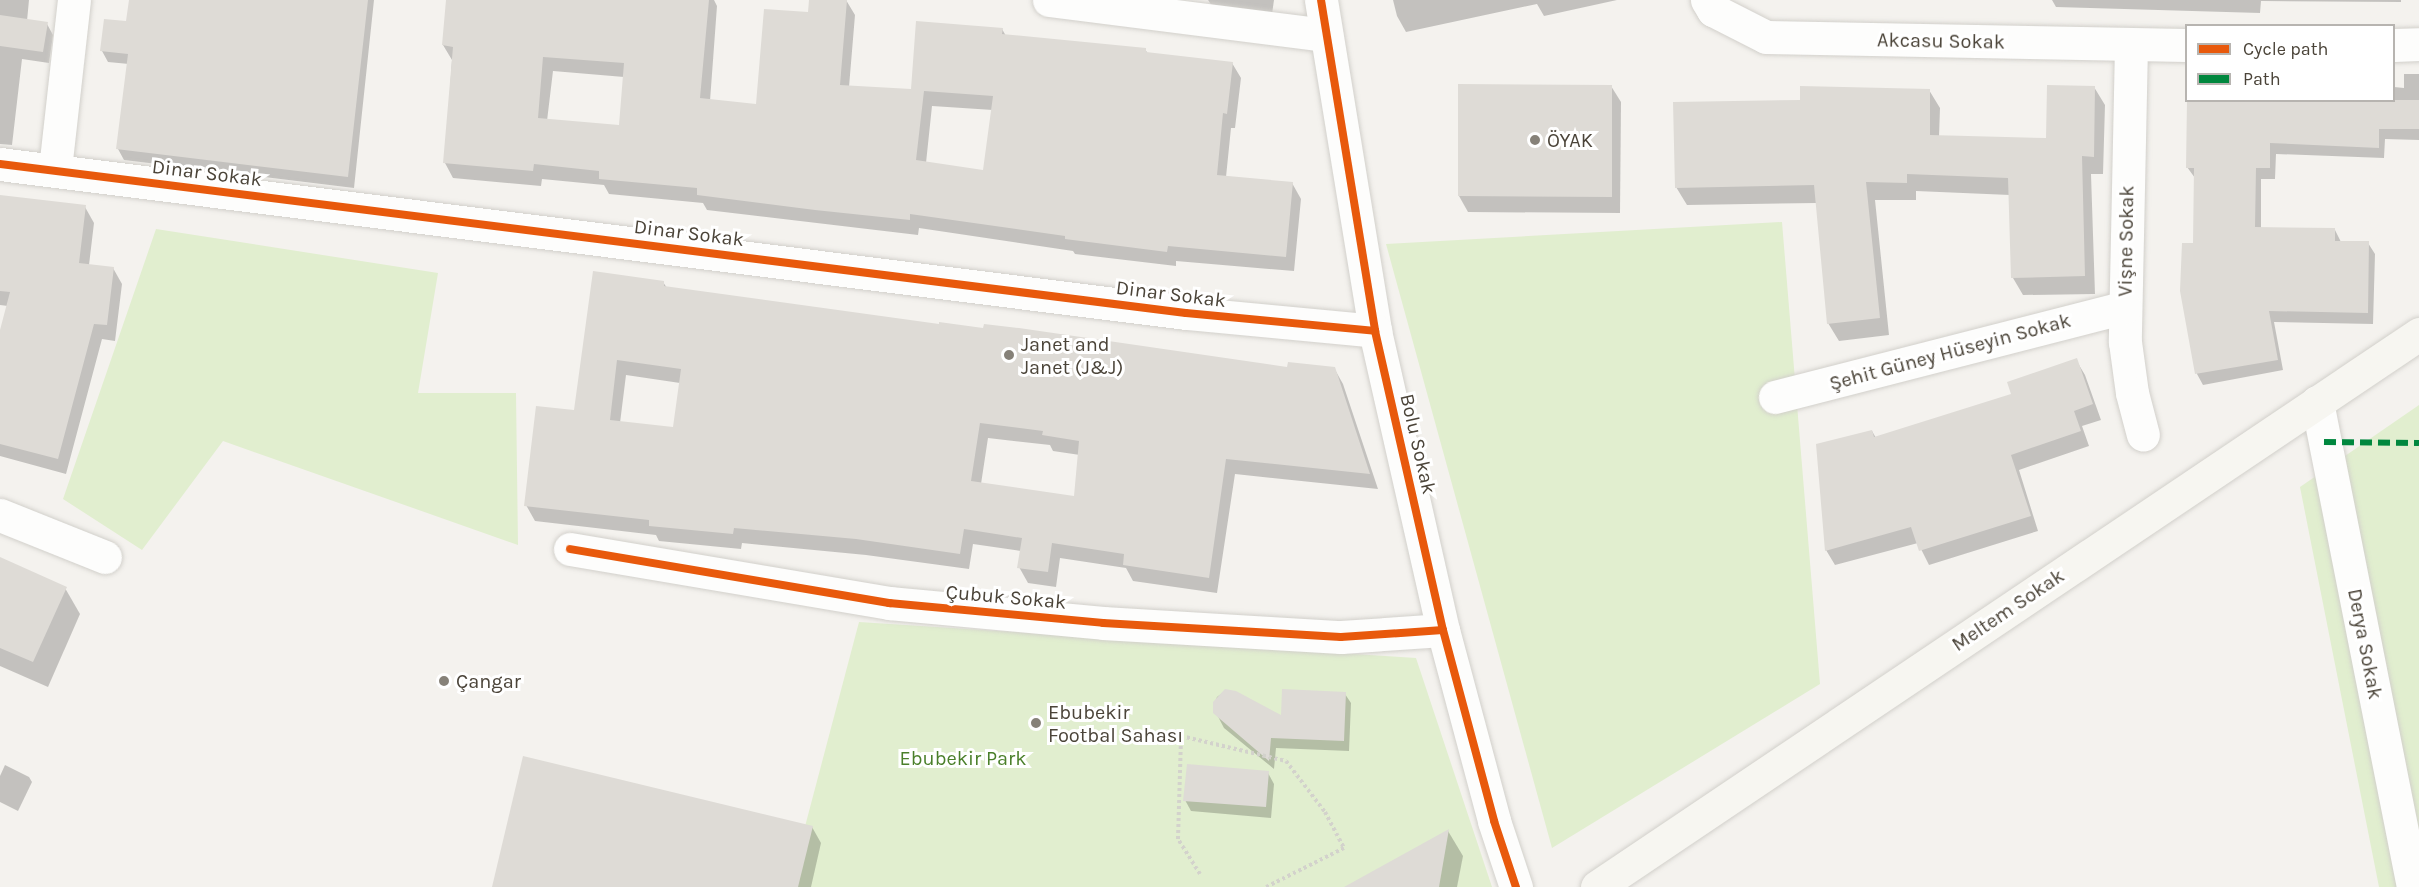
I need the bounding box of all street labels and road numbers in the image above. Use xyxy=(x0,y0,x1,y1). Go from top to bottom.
street label: Akcasu Sokak xyxy=(1877,28,2005,54)
street label: Dinar Sokak xyxy=(151,154,263,192)
street label: Vişne Sokak xyxy=(2113,185,2139,297)
street label: Dinar Sokak xyxy=(633,214,745,252)
street label: Dinar Sokak xyxy=(1115,275,1227,313)
street label: Şehit Güney Hüseyin Sokak xyxy=(1827,308,2073,396)
street label: Bolu Sokak xyxy=(1395,391,1441,497)
street label: Meltem Sokak xyxy=(1947,564,2069,656)
street label: Çubuk Sokak xyxy=(945,580,1067,614)
street label: Derya Sokak xyxy=(2343,587,2387,701)

